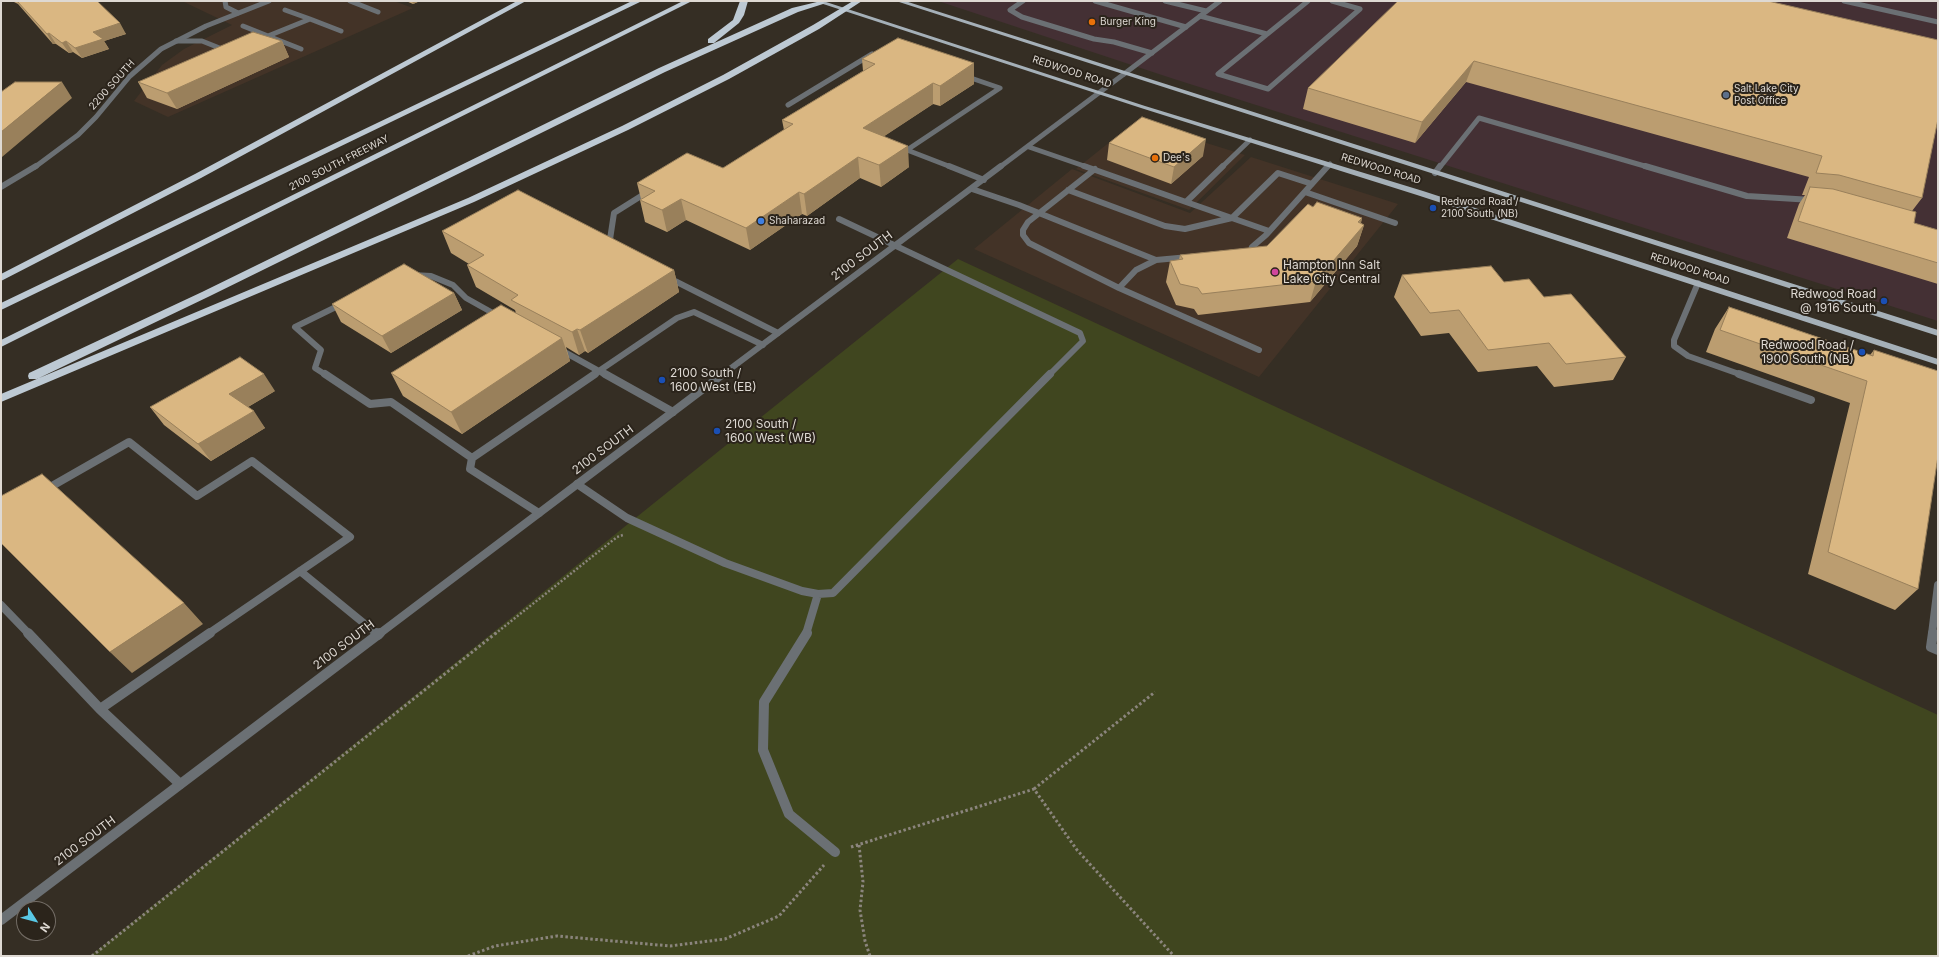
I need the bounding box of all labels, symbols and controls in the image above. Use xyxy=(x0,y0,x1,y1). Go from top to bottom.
place label: Burger King xyxy=(1100,16,1156,28)
marker: Burger King xyxy=(1087,17,1097,27)
street label: REDWOOD ROAD xyxy=(1031,54,1113,90)
street label: 2200 SOUTH xyxy=(86,58,138,112)
place label: Salt Lake City Post Office xyxy=(1734,83,1799,106)
marker: Salt Lake City Post Office xyxy=(1721,90,1731,100)
street label: 2100 SOUTH FREEWAY xyxy=(287,133,391,193)
street label: REDWOOD ROAD xyxy=(1340,151,1422,187)
place label: Dee's xyxy=(1163,152,1190,164)
marker: Dee's xyxy=(1150,153,1160,163)
place label: Redwood Road / 2100 South (NB) xyxy=(1441,196,1519,220)
marker: Redwood Road / 2100 South (NB) xyxy=(1428,203,1438,213)
place label: Shaharazad xyxy=(769,215,825,227)
marker: Shaharazad xyxy=(756,216,766,226)
street label: 2100 SOUTH xyxy=(828,228,896,284)
street label: REDWOOD ROAD xyxy=(1649,251,1731,287)
place label: Hampton Inn Salt Lake City Central xyxy=(1283,258,1380,286)
marker: Hampton Inn Salt Lake City Central xyxy=(1270,267,1280,277)
place label: Redwood Road @ 1916 South xyxy=(1790,287,1876,315)
marker: Redwood Road @ 1916 South xyxy=(1879,296,1889,306)
place label: Redwood Road / 1900 South (NB) xyxy=(1761,338,1854,366)
marker: Redwood Road / 1900 South (NB) xyxy=(1857,347,1867,357)
place label: 2100 South / 1600 West (EB) xyxy=(670,366,757,394)
marker: 2100 South / 1600 West (EB) xyxy=(657,375,667,385)
place label: 2100 South / 1600 West (WB) xyxy=(725,417,816,445)
street label: 2100 SOUTH xyxy=(569,422,637,478)
marker: 2100 South / 1600 West (WB) xyxy=(712,426,722,436)
street label: 2100 SOUTH xyxy=(310,617,378,673)
street label: 2100 SOUTH xyxy=(51,813,119,869)
north arrow xyxy=(16,901,56,941)
text: N xyxy=(37,920,53,935)

